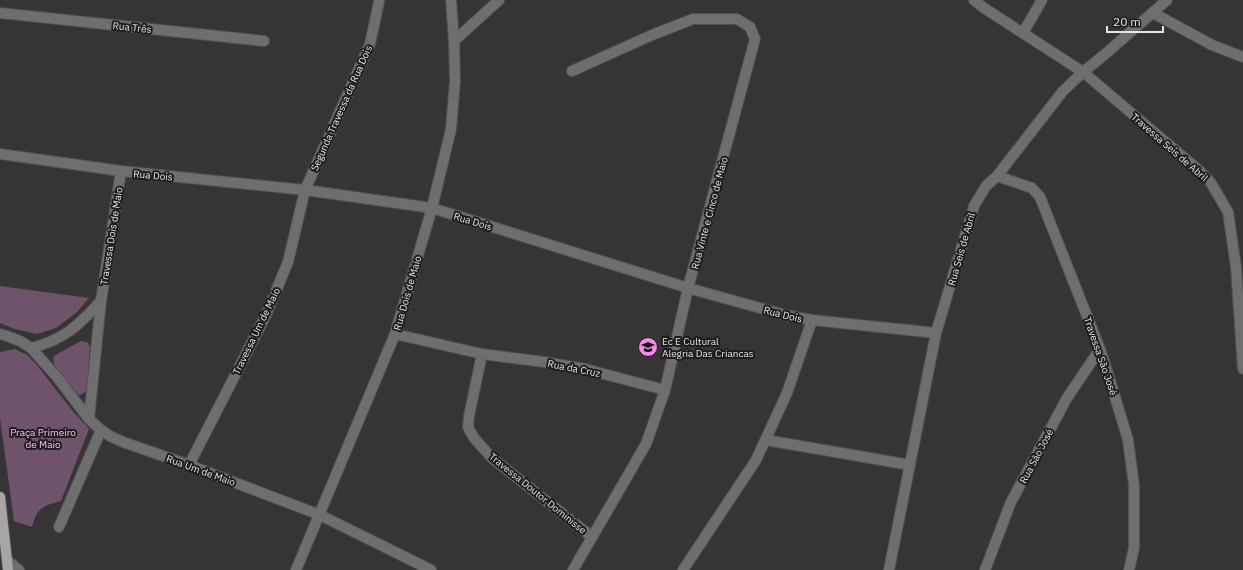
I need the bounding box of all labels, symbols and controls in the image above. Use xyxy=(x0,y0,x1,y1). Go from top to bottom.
scale bar xyxy=(1107,8,1163,34)
text: 20 m xyxy=(1113,14,1141,29)
street label: Rua Três xyxy=(112,19,152,36)
street label: Segunda Travessa da Rua Dois xyxy=(308,43,375,173)
street label: Travessa Seis de Abril xyxy=(1129,110,1211,184)
street label: Rua Vinte e Cinco de Maio xyxy=(688,155,731,271)
street label: Rua Dois xyxy=(133,167,173,184)
street label: Travessa Dois de Maio xyxy=(97,186,126,286)
street label: Rua Dois xyxy=(452,209,494,233)
street label: Rua Seis de Abril xyxy=(945,211,978,287)
street label: Rua Dois de Maio xyxy=(391,254,424,332)
street label: Travessa Um de Maio xyxy=(230,285,283,377)
street label: Rua Dois xyxy=(762,303,804,326)
street label: Travessa São José xyxy=(1081,315,1120,398)
place label: Ec E Cultural Alegria Das Criancas xyxy=(662,335,754,360)
school or university icon: Ec E Cultural Alegria Das Criancas xyxy=(637,336,659,358)
street label: Rua da Cruz xyxy=(546,357,602,380)
park label: Praça Primeiro de Maio xyxy=(10,426,76,451)
street label: Rua São José xyxy=(1017,426,1056,486)
street label: Travessa Doutor Dominisse xyxy=(486,450,590,537)
street label: Rua Um de Maio xyxy=(164,452,238,489)

